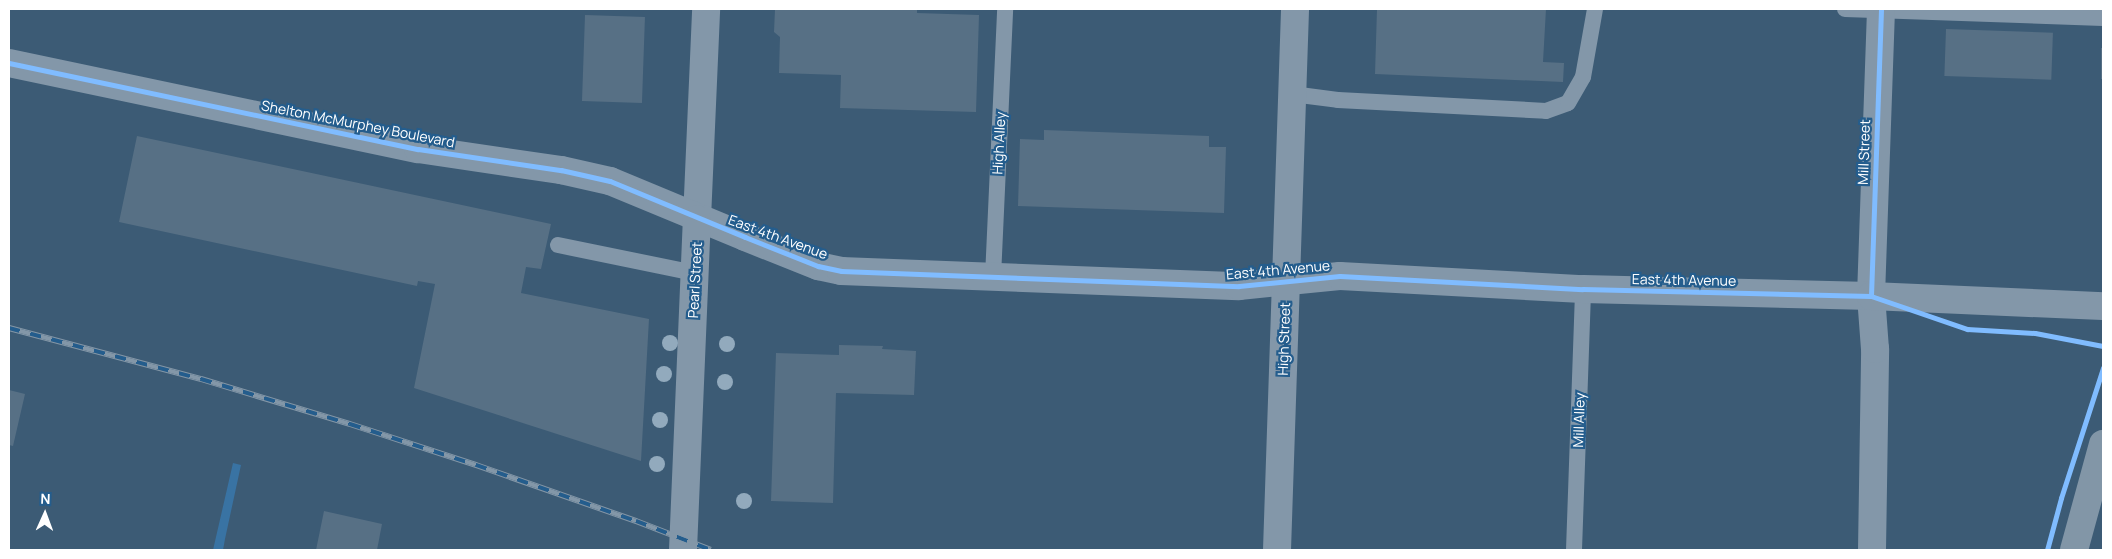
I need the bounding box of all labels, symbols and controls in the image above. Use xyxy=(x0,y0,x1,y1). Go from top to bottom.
street label: Shelton McMurphey Boulevard xyxy=(260,97,456,151)
street label: High Alley xyxy=(989,111,1009,175)
street label: Mill Street xyxy=(1854,119,1874,185)
street label: East 4th Avenue xyxy=(726,211,830,263)
street label: Pearl Street xyxy=(685,241,705,319)
street label: East 4th Avenue xyxy=(1225,257,1331,283)
street label: East 4th Avenue xyxy=(1632,271,1736,289)
street label: High Street xyxy=(1274,302,1294,376)
street label: Mill Alley xyxy=(1570,392,1588,448)
north arrow xyxy=(20,489,70,539)
text: N xyxy=(40,489,51,508)

